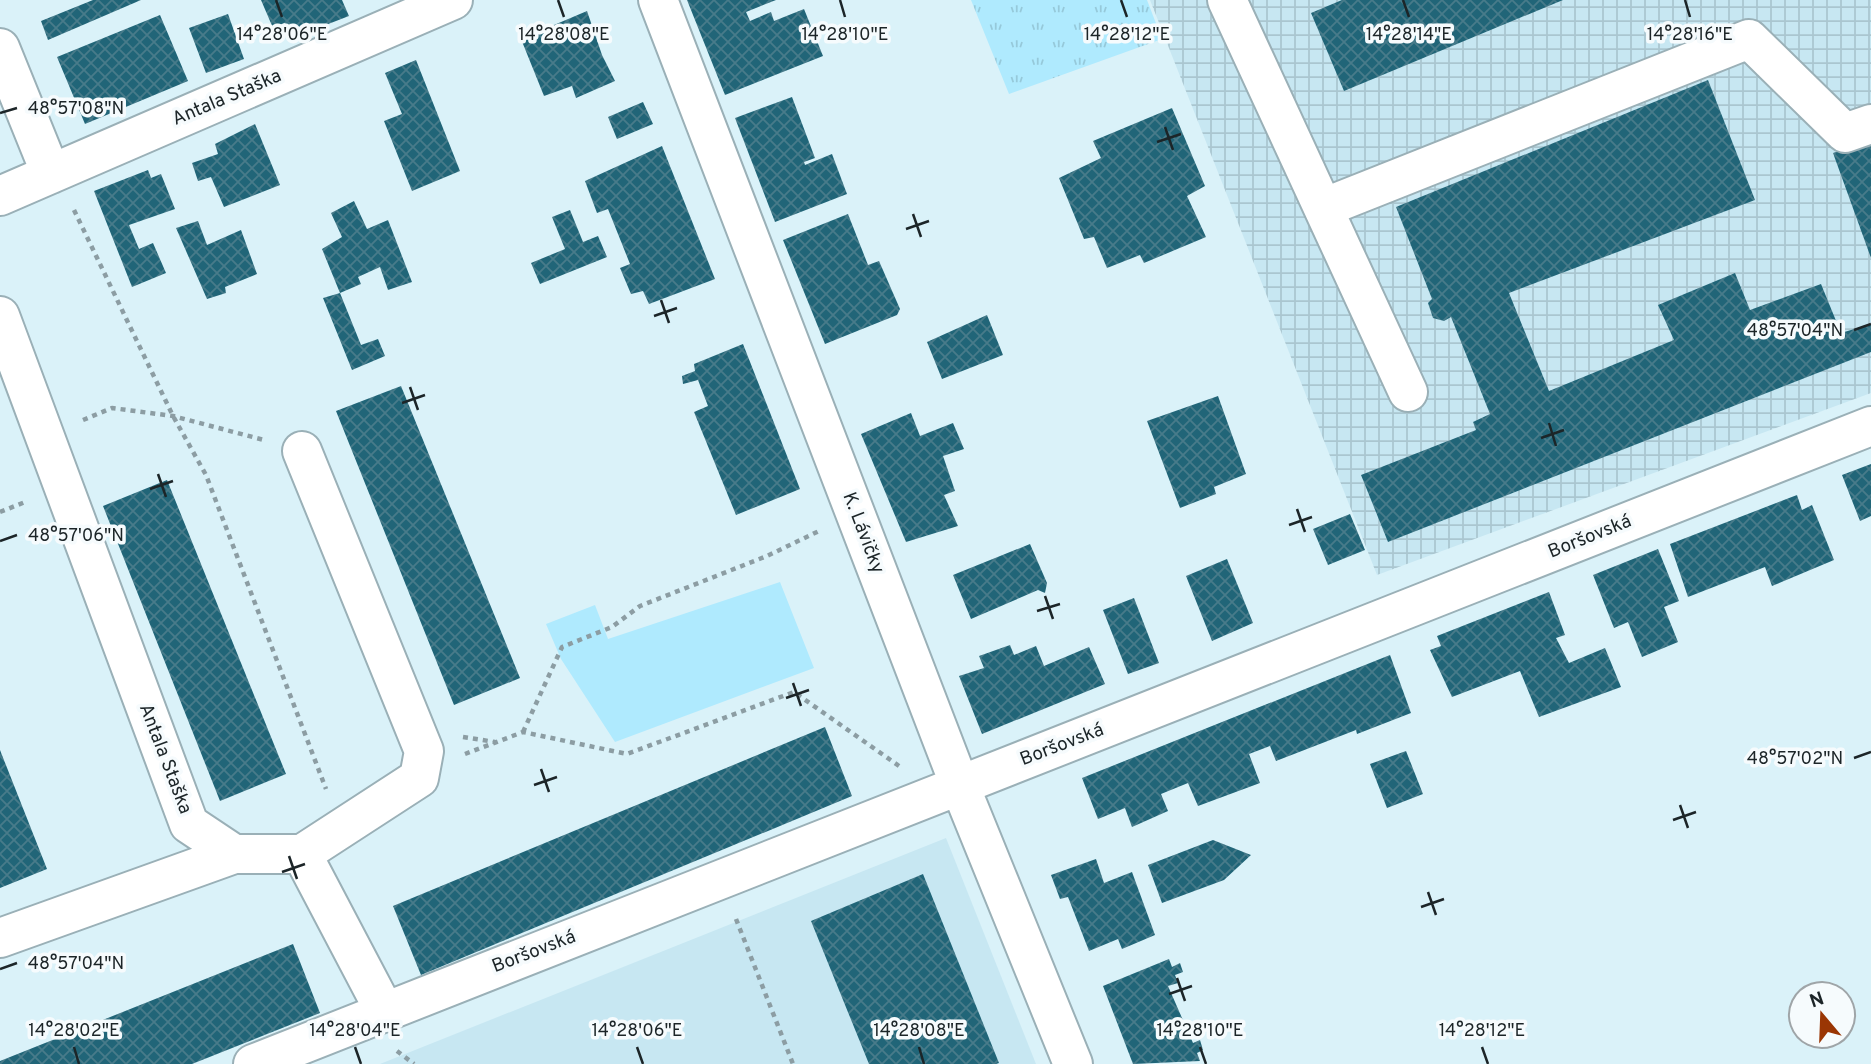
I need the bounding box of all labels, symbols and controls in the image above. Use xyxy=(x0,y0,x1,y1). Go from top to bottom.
text: 14°28'06"E xyxy=(236,24,328,47)
text: 14°28'08"E xyxy=(518,24,610,47)
text: 14°28'10"E xyxy=(801,24,889,47)
text: 14°28'12"E xyxy=(1084,24,1170,47)
text: 14°28'14"E xyxy=(1366,24,1452,47)
text: 14°28'16"E xyxy=(1647,24,1733,47)
street label: Antala Staška xyxy=(169,64,285,132)
text: 48°57'08"N xyxy=(28,98,124,121)
text: 48°57'04"N xyxy=(1747,320,1843,343)
street label: K. Lávičky xyxy=(836,489,890,577)
street label: Boršovská xyxy=(1545,509,1635,565)
text: 48°57'06"N xyxy=(28,525,124,548)
street label: Antala Staška xyxy=(133,700,197,818)
street label: Boršovská xyxy=(1017,718,1107,772)
text: 48°57'02"N xyxy=(1747,748,1843,771)
street label: Boršovská xyxy=(489,925,579,979)
text: 48°57'04"N xyxy=(28,953,124,976)
north arrow xyxy=(1787,980,1857,1050)
text: N xyxy=(1807,987,1827,1014)
text: 14°28'02"E xyxy=(28,1020,120,1043)
text: 14°28'04"E xyxy=(309,1020,401,1043)
text: 14°28'06"E xyxy=(591,1020,683,1043)
text: 14°28'08"E xyxy=(873,1020,965,1043)
text: 14°28'10"E xyxy=(1156,1020,1244,1043)
text: 14°28'12"E xyxy=(1439,1020,1525,1043)

